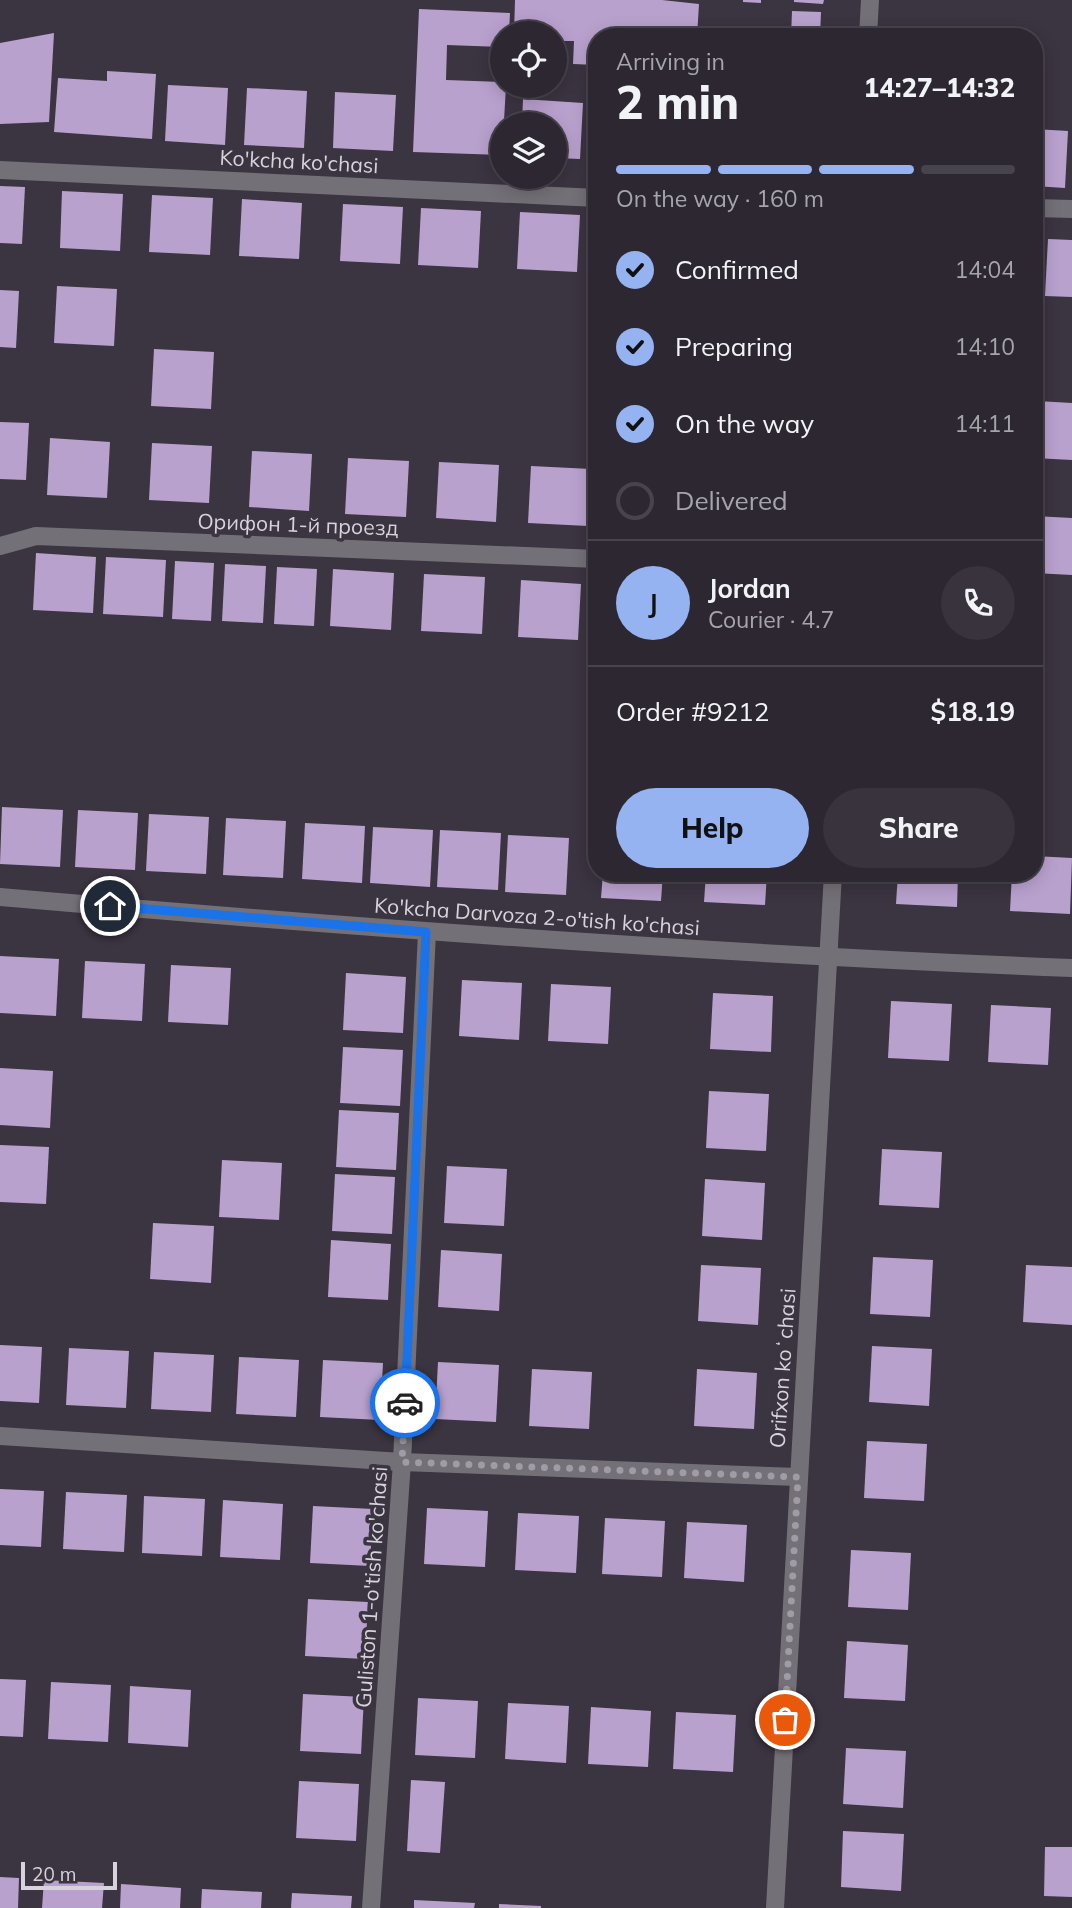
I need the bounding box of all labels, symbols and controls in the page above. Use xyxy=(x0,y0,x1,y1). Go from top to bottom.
map controls xyxy=(490,21,567,189)
button: locate xyxy=(490,21,567,98)
text: Arriving in xyxy=(616,47,725,76)
text: 14:27–14:32 xyxy=(864,71,1015,104)
text: 2 min xyxy=(616,73,739,131)
button: layers xyxy=(490,112,567,189)
street label: Ko'kcha ko'chasi xyxy=(219,144,379,178)
text: On the way · 160 m xyxy=(616,184,824,213)
icon: check xyxy=(616,251,654,289)
text: Confirmed xyxy=(675,253,799,286)
text: 14:04 xyxy=(955,255,1015,284)
icon: check xyxy=(616,328,654,366)
text: Preparing xyxy=(675,330,793,363)
text: 14:10 xyxy=(955,332,1015,361)
icon: check xyxy=(616,405,654,443)
text: On the way xyxy=(675,407,814,440)
text: 14:11 xyxy=(955,409,1015,438)
text: Delivered xyxy=(675,484,788,517)
street label: Орифон 1-й проезд xyxy=(197,507,399,541)
button: phone xyxy=(941,566,1015,640)
text: Jordan xyxy=(708,572,791,605)
text: J xyxy=(648,587,658,620)
text: Courier · 4.7 xyxy=(708,605,834,634)
text: Order #9212 xyxy=(616,695,769,728)
text: $18.19 xyxy=(931,695,1015,728)
button: Help xyxy=(616,788,809,868)
button: Share xyxy=(823,788,1015,868)
pin xyxy=(80,876,140,936)
icon: home xyxy=(91,887,129,925)
street label: Ko'kcha Darvoza 2-o'tish ko'chasi xyxy=(373,892,701,940)
street label: Orifxon koʻchasi xyxy=(763,1287,801,1449)
courier xyxy=(370,1368,440,1438)
icon: car xyxy=(386,1384,424,1422)
street label: Guliston 1-o'tish ko'chasi xyxy=(350,1465,392,1709)
pin xyxy=(755,1690,815,1750)
icon: bag xyxy=(766,1701,804,1739)
scale bar xyxy=(21,1859,117,1891)
text: 20 m xyxy=(32,1862,76,1886)

